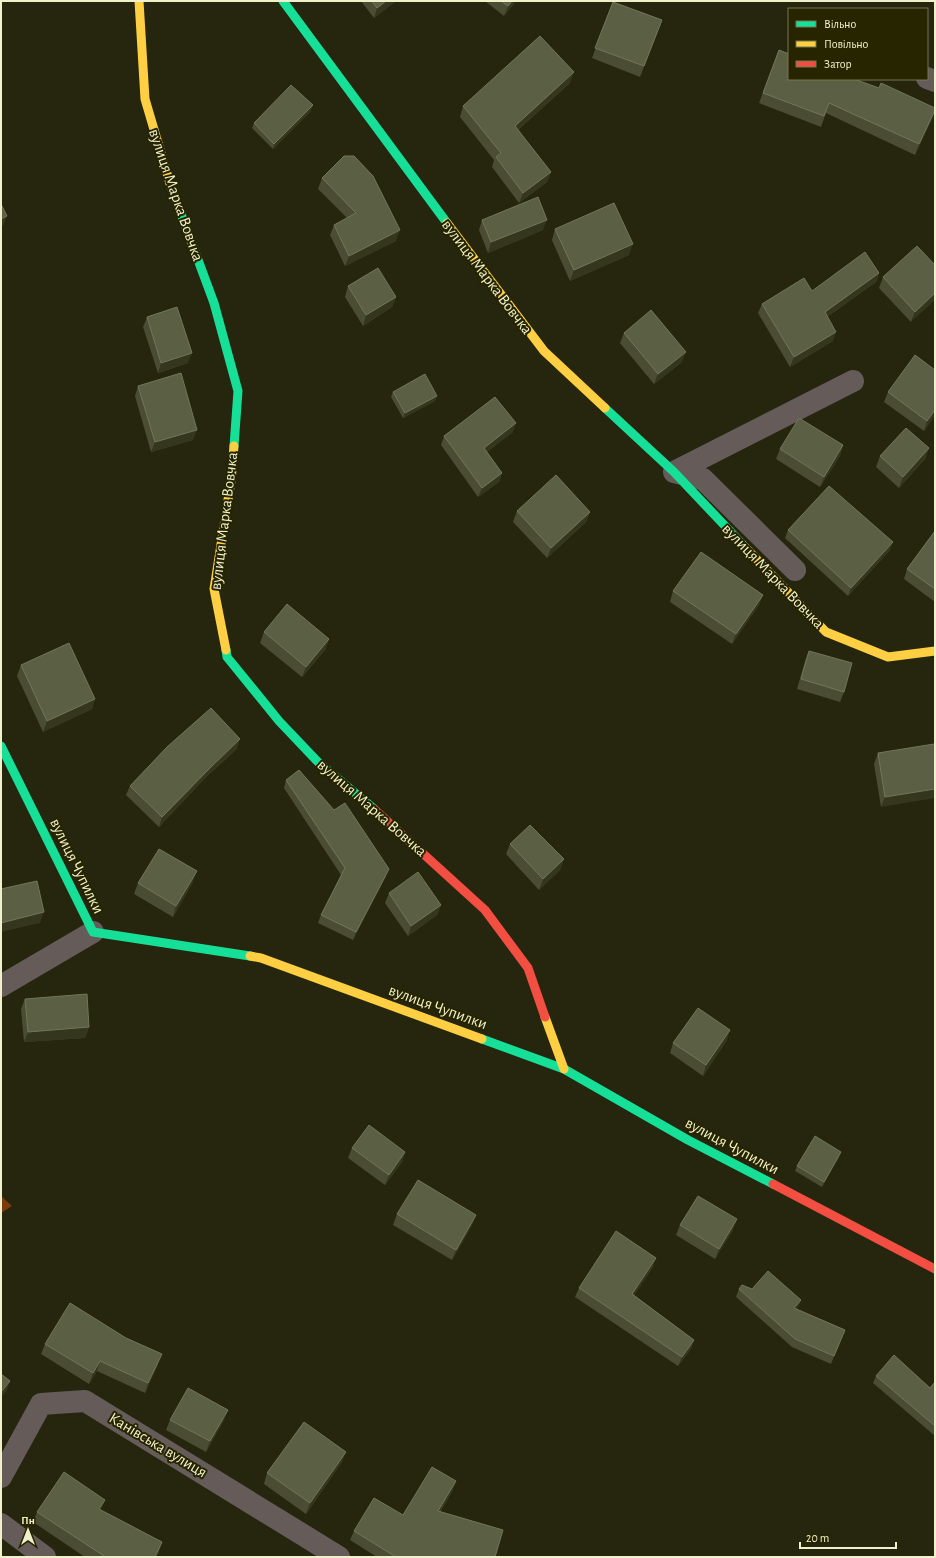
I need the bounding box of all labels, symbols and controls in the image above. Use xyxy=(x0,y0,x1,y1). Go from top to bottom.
legend xyxy=(788,8,928,80)
text: Вільно xyxy=(824,18,856,30)
text: Повільно xyxy=(824,38,869,50)
text: Затор xyxy=(824,58,852,70)
street label: вулиця Марка Вовчка xyxy=(145,127,206,264)
street label: вулиця Марка Вовчка xyxy=(438,217,535,338)
street label: вулиця Марка Вовчка xyxy=(208,451,241,591)
street label: вулиця Марка Вовчка xyxy=(718,521,827,632)
street label: вулиця Марка Вовчка xyxy=(314,756,430,860)
street label: вулиця Чупилки xyxy=(46,816,107,917)
street label: вулиця Чупилки xyxy=(386,982,489,1033)
street label: вулиця Чупилки xyxy=(682,1115,782,1178)
street label: Канівська вулиця xyxy=(106,1409,210,1481)
north arrow xyxy=(8,1510,48,1550)
text: Пн xyxy=(21,1515,35,1526)
scale bar xyxy=(800,1524,896,1550)
text: 20 m xyxy=(806,1532,829,1544)

